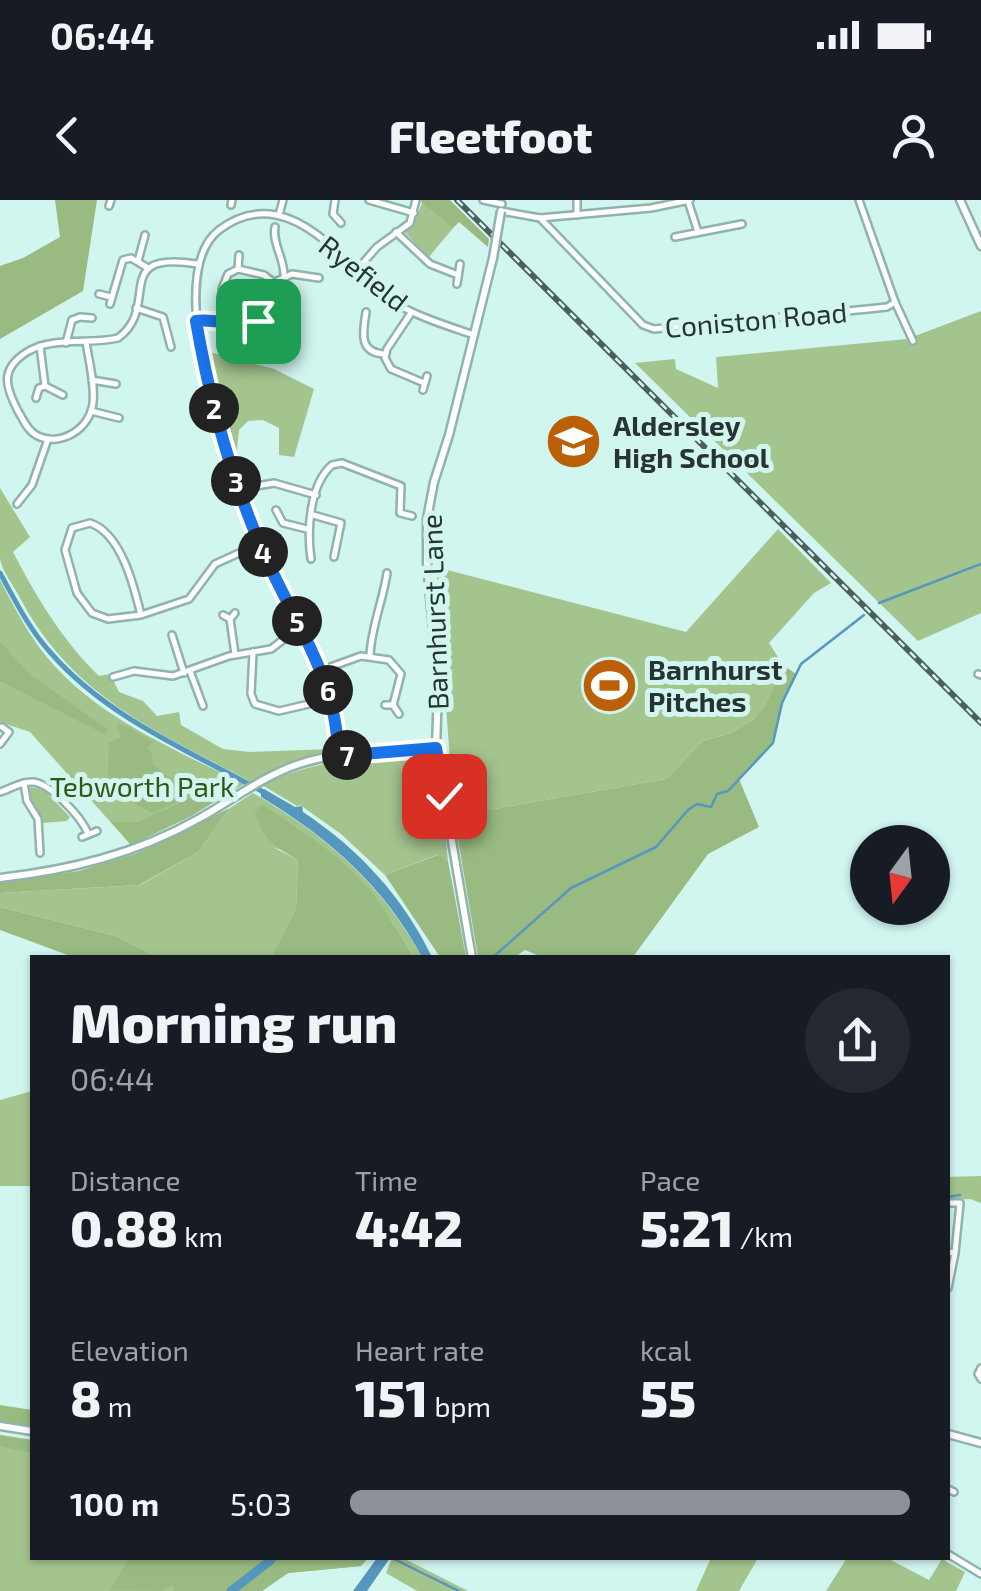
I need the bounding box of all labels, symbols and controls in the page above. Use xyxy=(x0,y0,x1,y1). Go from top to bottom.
text: 06:44 xyxy=(50,12,155,58)
icon: back xyxy=(40,108,95,163)
text: Fleetfoot xyxy=(389,108,592,162)
icon: person xyxy=(886,108,941,163)
street label: Ryefield xyxy=(313,228,415,318)
pin xyxy=(216,279,301,364)
icon: arrive xyxy=(231,294,286,349)
street label: Coniston Road xyxy=(663,294,849,344)
pin: 2 xyxy=(189,383,239,433)
text: 2 xyxy=(206,391,222,425)
place label: Aldersley High School xyxy=(613,408,770,474)
school or university icon: Aldersley High School xyxy=(544,411,604,471)
pin: 3 xyxy=(211,456,261,506)
text: 3 xyxy=(228,464,244,498)
street label: Barnhurst Lane xyxy=(414,514,454,710)
pin: 4 xyxy=(238,527,288,577)
text: 4 xyxy=(254,535,272,569)
pin: 5 xyxy=(272,596,322,646)
text: 5 xyxy=(289,604,305,638)
place label: Barnhurst Pitches xyxy=(648,652,782,718)
sports icon: Barnhurst Pitches xyxy=(579,655,639,715)
pin: 6 xyxy=(303,665,353,715)
text: 6 xyxy=(320,673,336,707)
pin: 7 xyxy=(322,730,372,780)
text: 7 xyxy=(340,738,354,772)
pin xyxy=(402,754,487,839)
park label: Tebworth Park xyxy=(50,769,234,803)
icon: check xyxy=(417,769,472,824)
north arrow xyxy=(850,825,950,925)
map controls xyxy=(850,825,950,925)
text: Morning run xyxy=(70,988,398,1054)
button: share xyxy=(805,988,910,1093)
text: 06:44 xyxy=(70,1059,155,1097)
text: Distance xyxy=(70,1163,181,1197)
text: Time xyxy=(355,1163,418,1197)
text: Pace xyxy=(640,1163,700,1197)
text: 0.88 xyxy=(70,1197,178,1257)
text: 4:42 xyxy=(355,1197,463,1257)
text: 5:21 xyxy=(640,1197,734,1257)
text: km xyxy=(178,1219,223,1253)
text: /km xyxy=(734,1219,793,1253)
text: Elevation xyxy=(70,1333,189,1367)
text: Heart rate xyxy=(355,1333,485,1367)
text: kcal xyxy=(640,1333,691,1367)
text: 8 xyxy=(70,1367,102,1427)
text: 151 xyxy=(355,1367,428,1427)
text: 55 xyxy=(640,1367,696,1427)
text: m xyxy=(102,1389,132,1423)
text: bpm xyxy=(428,1389,491,1423)
text: 100 m xyxy=(70,1484,159,1522)
text: 5:03 xyxy=(230,1484,292,1522)

